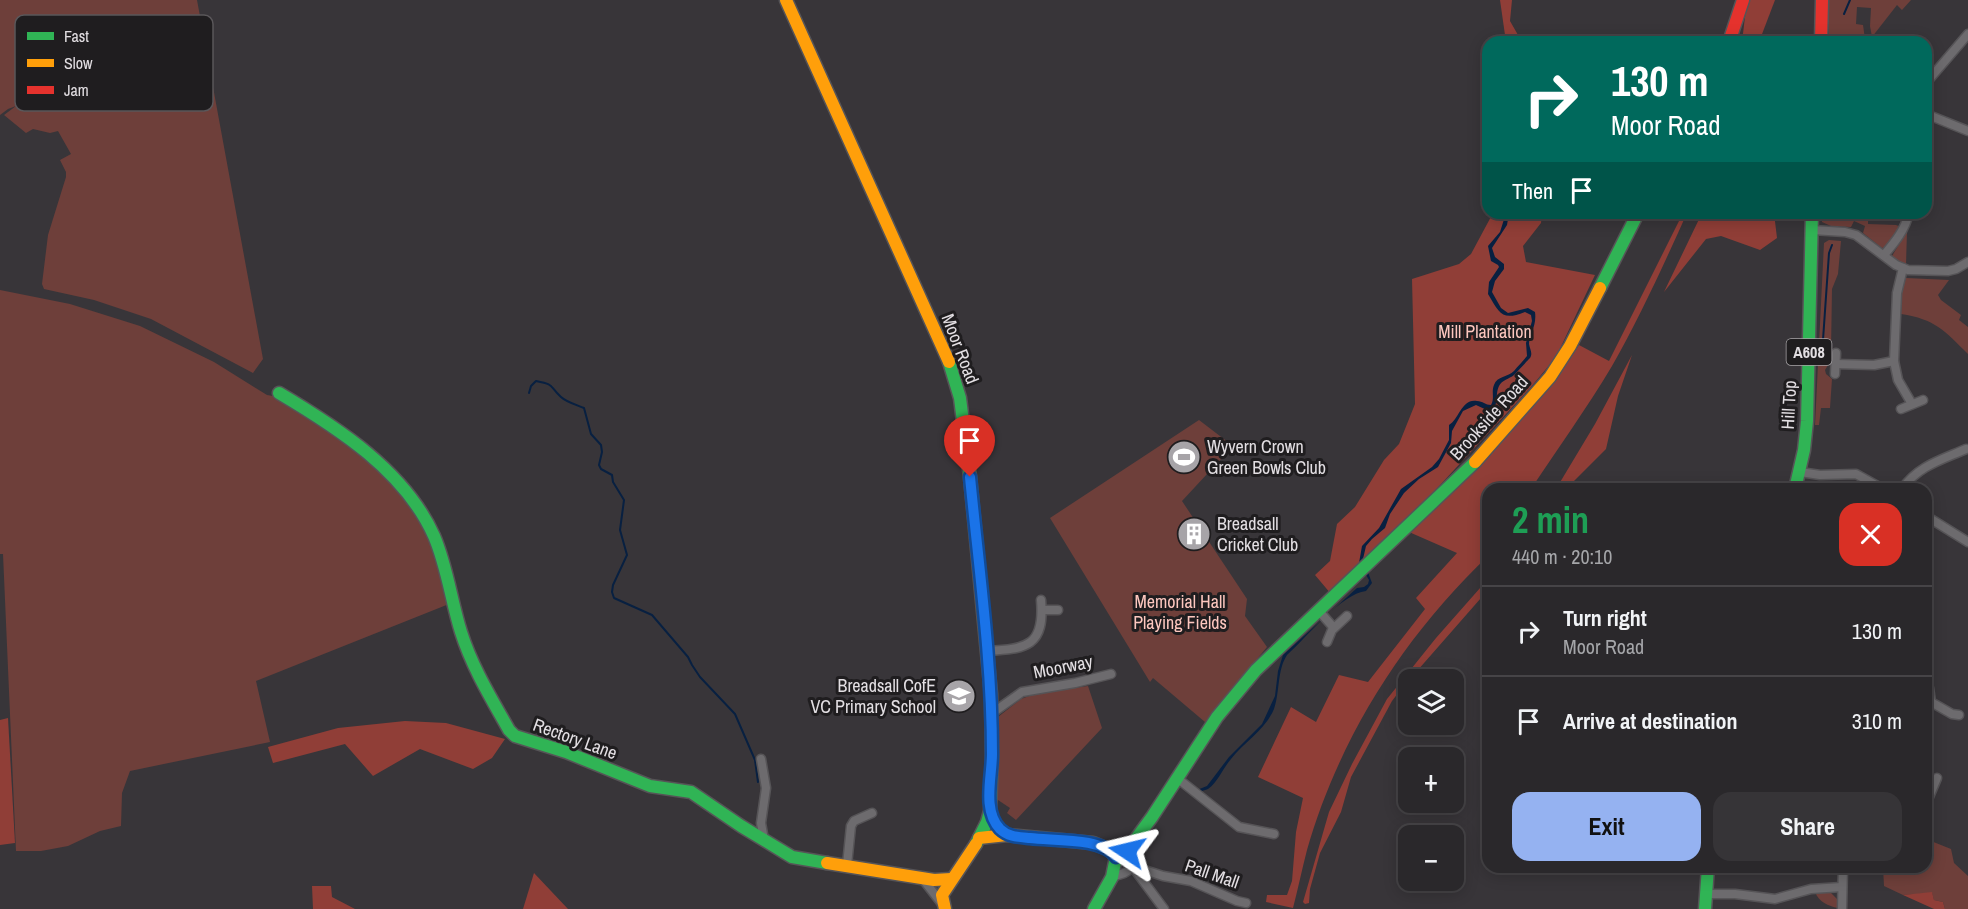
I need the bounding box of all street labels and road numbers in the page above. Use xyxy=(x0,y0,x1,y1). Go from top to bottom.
street label: Moor Road xyxy=(936,310,985,387)
road number: A608 xyxy=(1786,339,1832,365)
street label: Brookside Road xyxy=(1444,370,1533,465)
street label: Hill Top xyxy=(1775,380,1802,430)
street label: Moorway xyxy=(1031,648,1095,684)
street label: Rectory Lane xyxy=(530,712,621,765)
street label: Pall Mall xyxy=(1182,853,1243,894)

